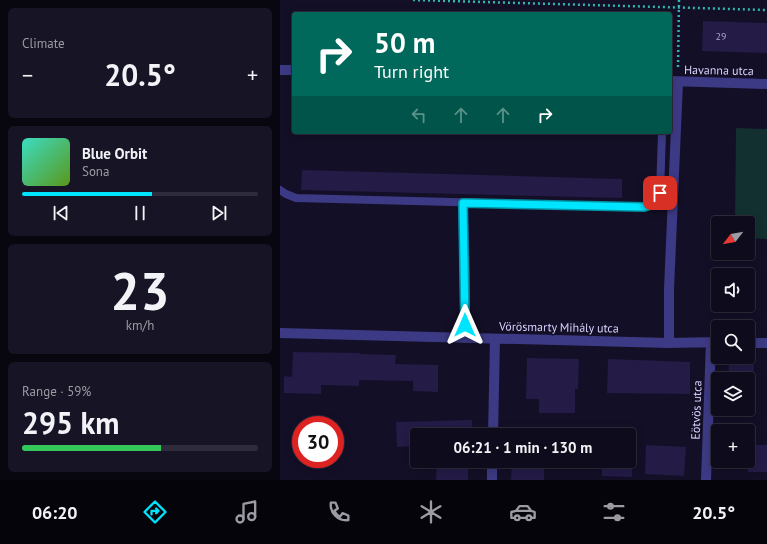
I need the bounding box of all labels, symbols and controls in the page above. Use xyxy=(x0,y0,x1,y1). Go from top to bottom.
text: 50 m xyxy=(374,24,435,61)
icon: right xyxy=(308,28,360,80)
house number: 29 xyxy=(716,30,726,43)
text: Climate xyxy=(22,35,65,52)
text: 20.5° xyxy=(104,55,176,94)
text: Turn right xyxy=(374,60,449,83)
text: − xyxy=(22,61,33,89)
text: + xyxy=(247,61,258,89)
street label: Havanna utca xyxy=(684,62,754,78)
icon: left xyxy=(408,104,430,126)
icon: ahead xyxy=(450,104,472,126)
icon: ahead xyxy=(492,104,514,126)
icon: right xyxy=(534,104,556,126)
text: Blue Orbit xyxy=(82,144,147,163)
text: Sona xyxy=(82,163,109,180)
pin xyxy=(643,176,677,210)
icon: arrive xyxy=(649,182,671,204)
icon: previous xyxy=(50,202,72,224)
icon: pause xyxy=(129,202,151,224)
icon: next xyxy=(208,202,230,224)
north arrow xyxy=(711,216,755,260)
map controls xyxy=(711,216,755,468)
text: 23 xyxy=(111,257,169,324)
button: sound xyxy=(711,268,755,312)
position arrow xyxy=(444,304,486,346)
text: km/h xyxy=(126,317,154,334)
street label: Vörösmarty Mihály utca xyxy=(498,318,619,336)
button: search xyxy=(711,320,755,364)
button: layers xyxy=(711,372,755,416)
street label: Eötvös utca xyxy=(687,380,705,440)
text: Range · 59% xyxy=(22,383,91,400)
text: 295 km xyxy=(22,403,120,442)
speed limit sign: 30 xyxy=(292,416,344,468)
button: + xyxy=(711,424,755,468)
text: 06:21 · 1 min · 130 m xyxy=(454,438,592,457)
icon: directions xyxy=(141,498,169,526)
icon: music xyxy=(233,498,261,526)
icon: phone xyxy=(325,498,353,526)
icon: climate xyxy=(417,498,445,526)
icon: car xyxy=(509,498,537,526)
icon: filters xyxy=(600,498,628,526)
text: 06:20 xyxy=(32,501,78,524)
text: 20.5° xyxy=(692,501,735,524)

